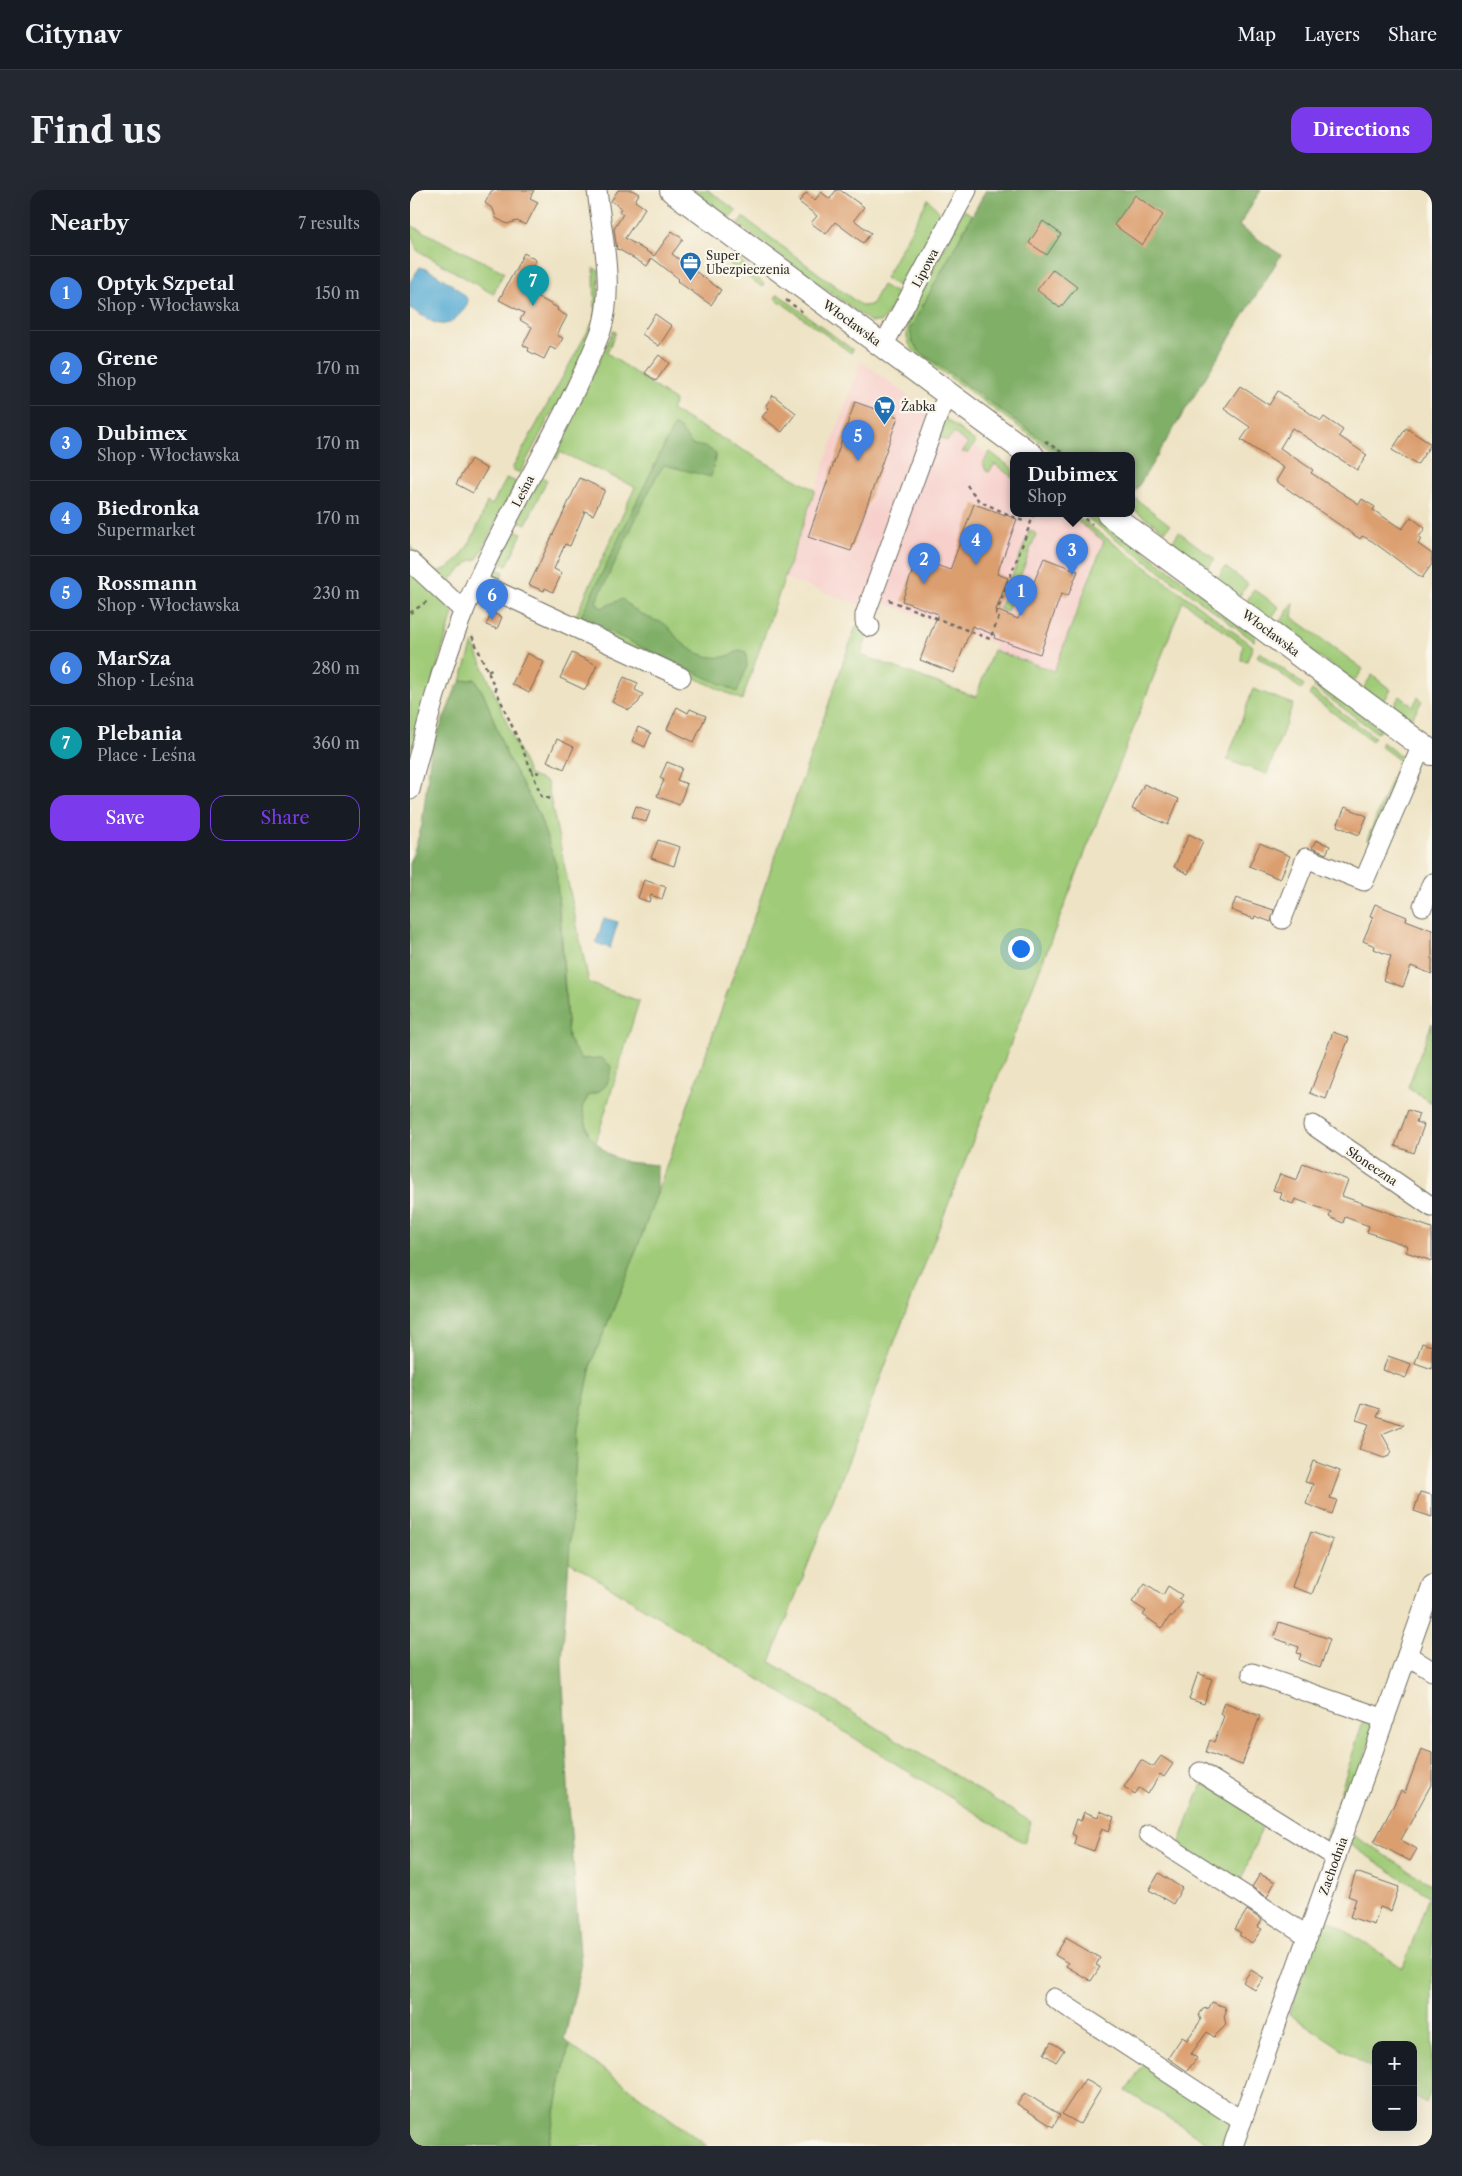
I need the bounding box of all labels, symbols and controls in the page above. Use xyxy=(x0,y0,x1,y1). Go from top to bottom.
text: Citynav xyxy=(25,20,122,49)
text: Map xyxy=(1238,24,1276,46)
text: Layers xyxy=(1304,24,1360,46)
text: Share xyxy=(1388,24,1437,46)
button: Directions xyxy=(1291,107,1432,153)
text: Find us xyxy=(30,109,162,152)
text: Nearby xyxy=(50,210,129,235)
text: 7 results xyxy=(298,213,360,233)
street label: Lipowa xyxy=(909,245,942,290)
place label: Super Ubezpieczenia xyxy=(706,248,791,277)
office icon: Super Ubezpieczenia xyxy=(678,250,702,281)
pin: 7 xyxy=(517,265,549,306)
text: Optyk Szpetal xyxy=(97,272,234,295)
text: 1 xyxy=(62,283,70,303)
text: 150 m xyxy=(315,283,360,303)
text: Shop · Włocławska xyxy=(97,295,240,315)
street label: Włocławska xyxy=(819,296,885,350)
text: Grene xyxy=(97,347,158,370)
text: 2 xyxy=(61,358,71,378)
text: 170 m xyxy=(316,358,360,378)
text: Shop xyxy=(97,370,136,390)
supermarket icon: Żabka xyxy=(873,394,897,425)
place label: Żabka xyxy=(901,398,936,414)
pin: 5 xyxy=(842,420,874,461)
text: Dubimex xyxy=(97,422,187,445)
text: 3 xyxy=(61,433,71,453)
text: 170 m xyxy=(316,433,360,453)
text: Shop · Włocławska xyxy=(97,445,240,465)
popup xyxy=(1010,452,1135,517)
text: Dubimex xyxy=(1027,463,1118,486)
street label: Leśna xyxy=(509,472,538,509)
text: Shop xyxy=(1027,486,1067,506)
text: Biedronka xyxy=(97,497,199,520)
text: 4 xyxy=(61,508,71,528)
text: 170 m xyxy=(316,508,360,528)
text: Supermarket xyxy=(97,520,195,540)
pin: 4 xyxy=(960,524,992,565)
pin: 3 xyxy=(1056,534,1088,575)
pin: 2 xyxy=(908,543,940,584)
text: Rossmann xyxy=(97,572,197,595)
pin: 1 xyxy=(1005,575,1037,616)
pin: 6 xyxy=(476,579,508,620)
text: 5 xyxy=(62,583,70,603)
text: 230 m xyxy=(313,583,360,603)
text: Shop · Włocławska xyxy=(97,595,240,615)
street label: Włocławska xyxy=(1238,606,1303,660)
text: MarSza xyxy=(97,647,171,670)
text: 6 xyxy=(61,658,71,678)
text: 280 m xyxy=(312,658,360,678)
text: Shop · Leśna xyxy=(97,670,194,690)
text: Plebania xyxy=(97,722,182,745)
text: 7 xyxy=(62,733,70,753)
text: 360 m xyxy=(313,733,360,753)
text: Place · Leśna xyxy=(97,745,196,765)
button: Save xyxy=(50,795,200,841)
button: Share xyxy=(210,795,360,841)
your location xyxy=(1008,936,1034,962)
street label: Słoneczna xyxy=(1343,1143,1401,1189)
street label: Zachodnia xyxy=(1316,1834,1351,1897)
map controls xyxy=(1372,2041,1417,2131)
button: + xyxy=(1372,2041,1417,2086)
button: − xyxy=(1372,2086,1417,2131)

